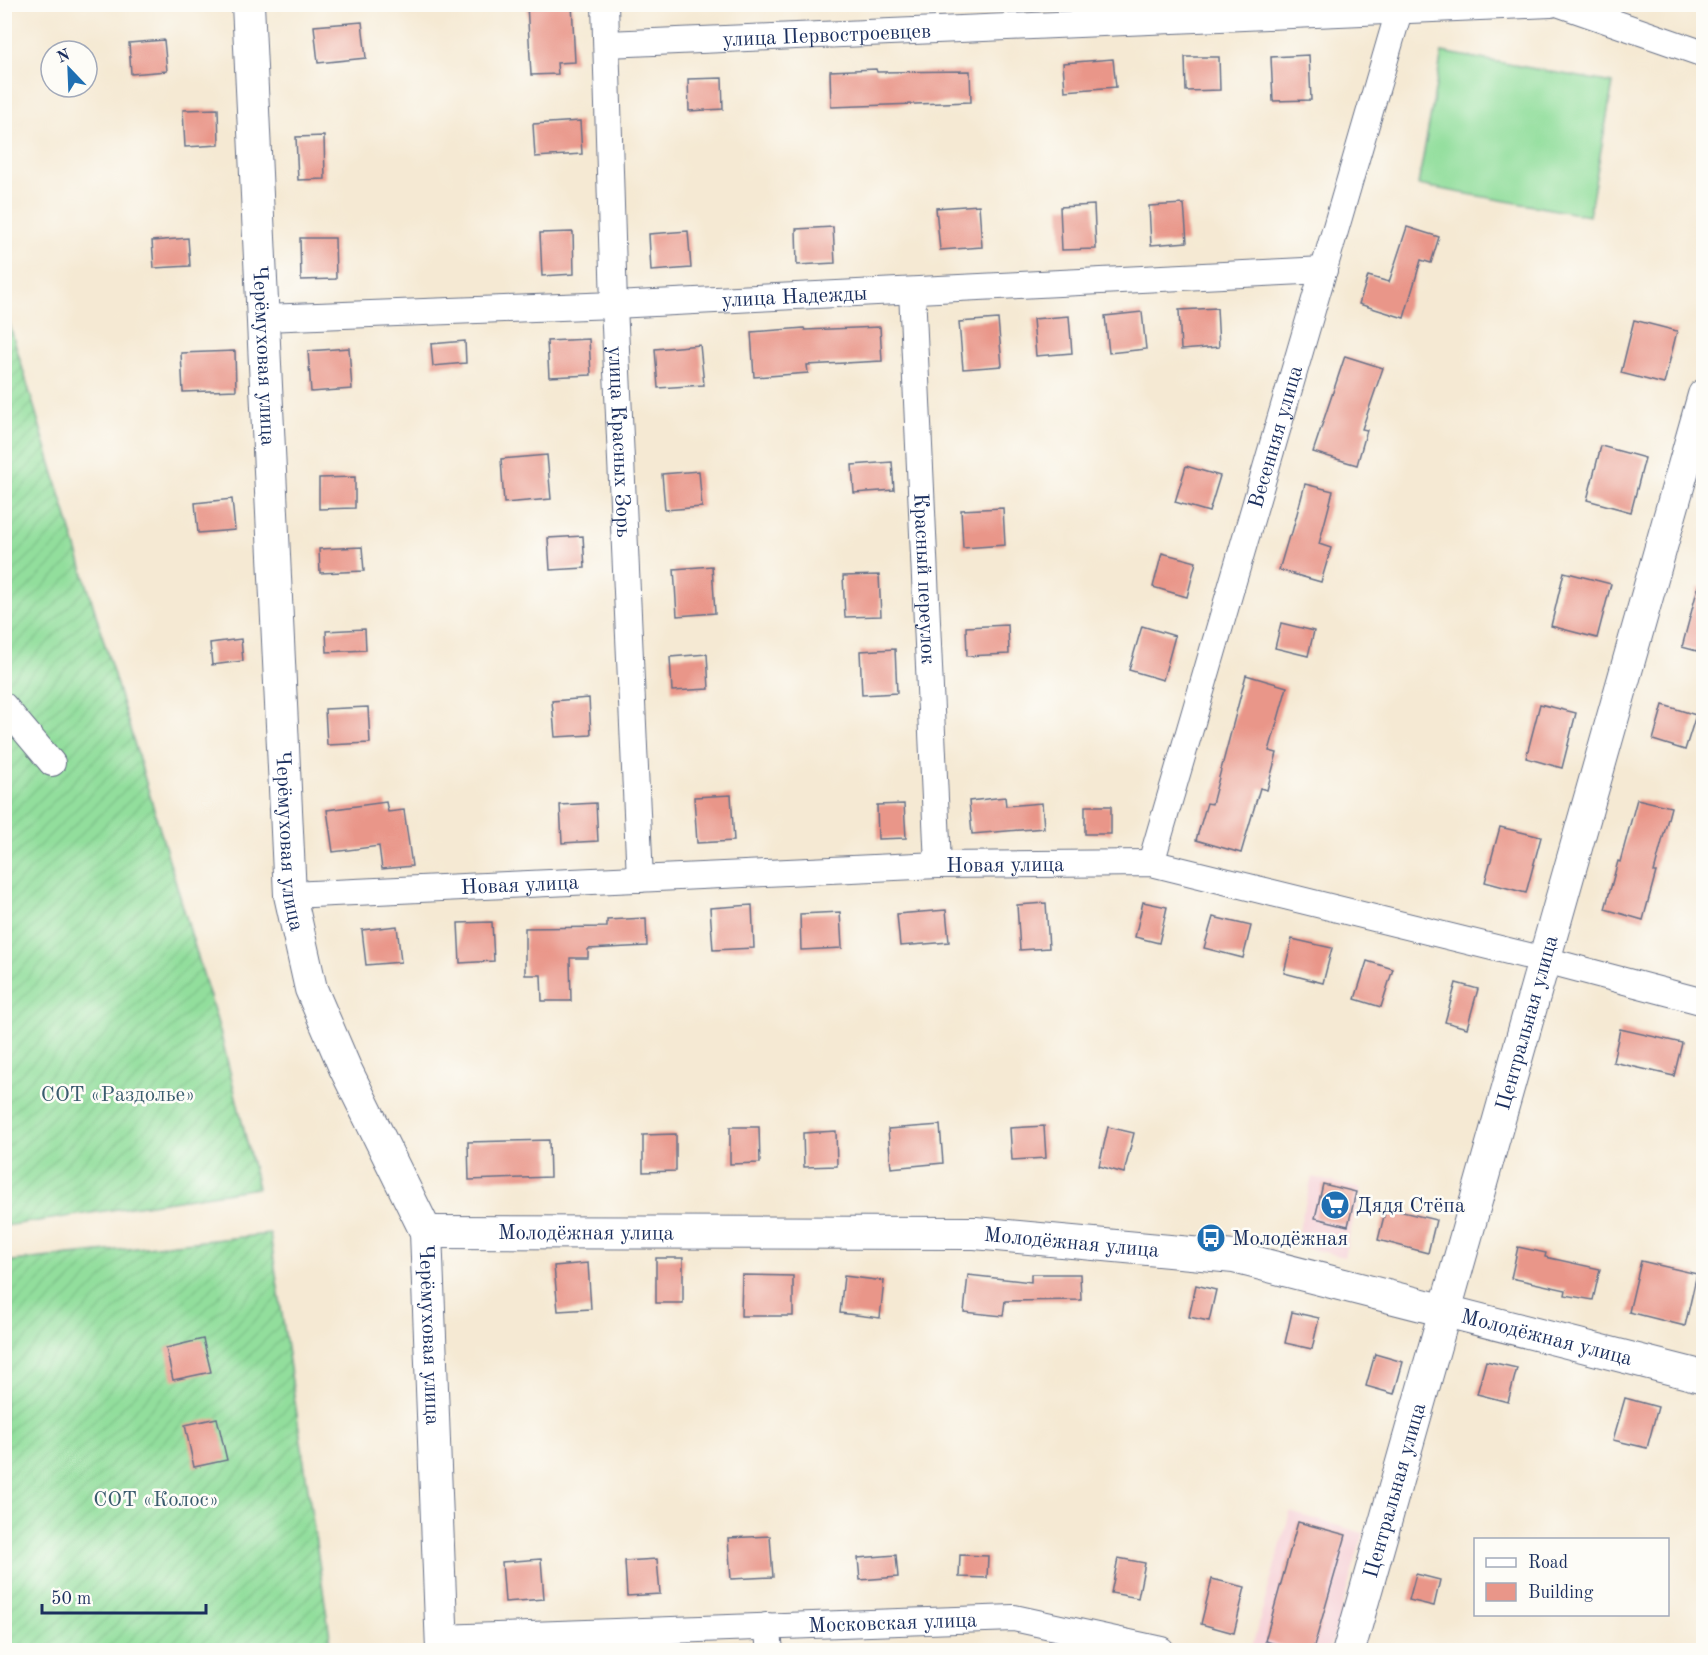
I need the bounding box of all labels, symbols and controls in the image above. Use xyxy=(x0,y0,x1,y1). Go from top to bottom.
street label: улица Первостроевцев xyxy=(722,21,932,51)
north arrow xyxy=(39,39,99,99)
text: N xyxy=(55,47,73,67)
street label: Черёмуховая улица xyxy=(248,265,278,446)
street label: улица Надежды xyxy=(721,284,868,312)
street label: улица Красных Зорь xyxy=(604,346,634,538)
street label: Весенняя улица xyxy=(1246,363,1307,511)
street label: Красный переулок xyxy=(909,493,938,665)
street label: Черёмуховая улица xyxy=(271,750,307,933)
street label: Новая улица xyxy=(946,855,1064,877)
street label: Новая улица xyxy=(460,873,579,899)
street label: Центральная улица xyxy=(1493,933,1563,1113)
park label: СОТ «Раздолье» xyxy=(41,1085,195,1106)
supermarket icon: Дядя Стёпа xyxy=(1319,1189,1351,1221)
place label: Дядя Стёпа xyxy=(1356,1196,1465,1217)
bus stop icon: Молодёжная xyxy=(1195,1222,1227,1254)
street label: Молодёжная улица xyxy=(498,1223,674,1244)
street label: Молодёжная улица xyxy=(983,1225,1160,1262)
place label: Молодёжная xyxy=(1232,1229,1348,1250)
street label: Черёмуховая улица xyxy=(414,1244,442,1425)
street label: Молодёжная улица xyxy=(1459,1306,1634,1370)
street label: Центральная улица xyxy=(1361,1401,1430,1581)
park label: СОТ «Колос» xyxy=(93,1490,219,1511)
legend xyxy=(1474,1538,1669,1616)
text: Road xyxy=(1528,1554,1568,1572)
scale bar xyxy=(42,1577,206,1615)
text: Building xyxy=(1528,1584,1594,1602)
text: 50 m xyxy=(51,1590,91,1608)
street label: Московская улица xyxy=(808,1610,978,1637)

